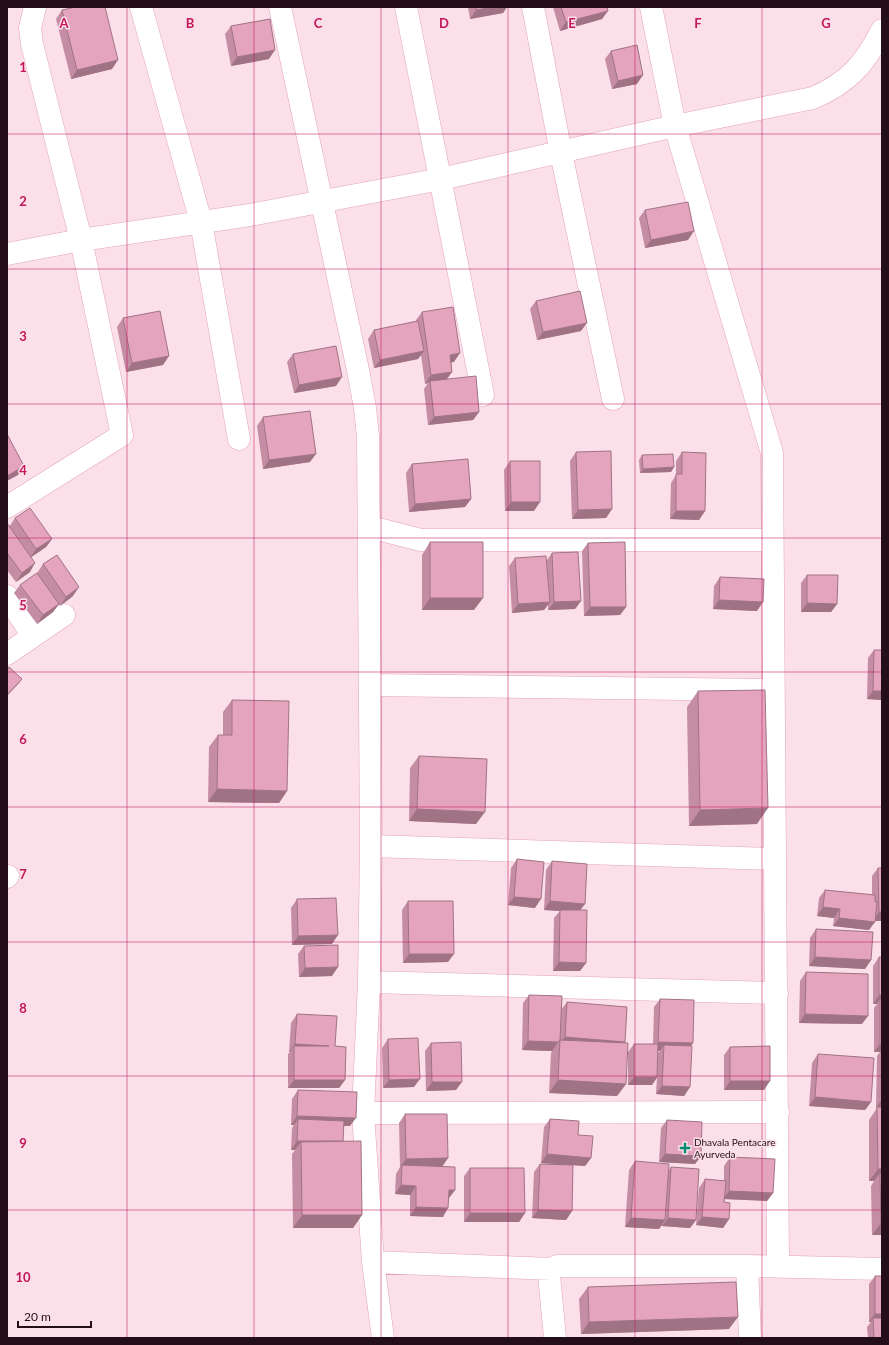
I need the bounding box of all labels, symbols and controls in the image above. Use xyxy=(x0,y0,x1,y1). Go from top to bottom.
text: A xyxy=(58,15,69,31)
text: B xyxy=(186,15,195,31)
text: C xyxy=(314,15,323,31)
text: D xyxy=(439,15,449,31)
text: E xyxy=(568,15,576,31)
text: F xyxy=(694,15,702,31)
text: G xyxy=(821,15,831,31)
text: 1 xyxy=(19,59,27,75)
text: 2 xyxy=(19,193,27,209)
text: 3 xyxy=(19,328,27,344)
text: 4 xyxy=(19,462,27,478)
text: 5 xyxy=(19,597,27,613)
text: 6 xyxy=(19,731,27,747)
text: 7 xyxy=(19,866,27,882)
text: 8 xyxy=(19,1000,27,1016)
text: 9 xyxy=(19,1135,27,1151)
place label: Dhavala Pentacare Ayurveda xyxy=(694,1136,775,1160)
marker: Dhavala Pentacare Ayurveda xyxy=(679,1142,691,1154)
text: 10 xyxy=(15,1269,31,1285)
scale bar xyxy=(18,1303,91,1329)
text: 20 m xyxy=(24,1309,51,1324)

